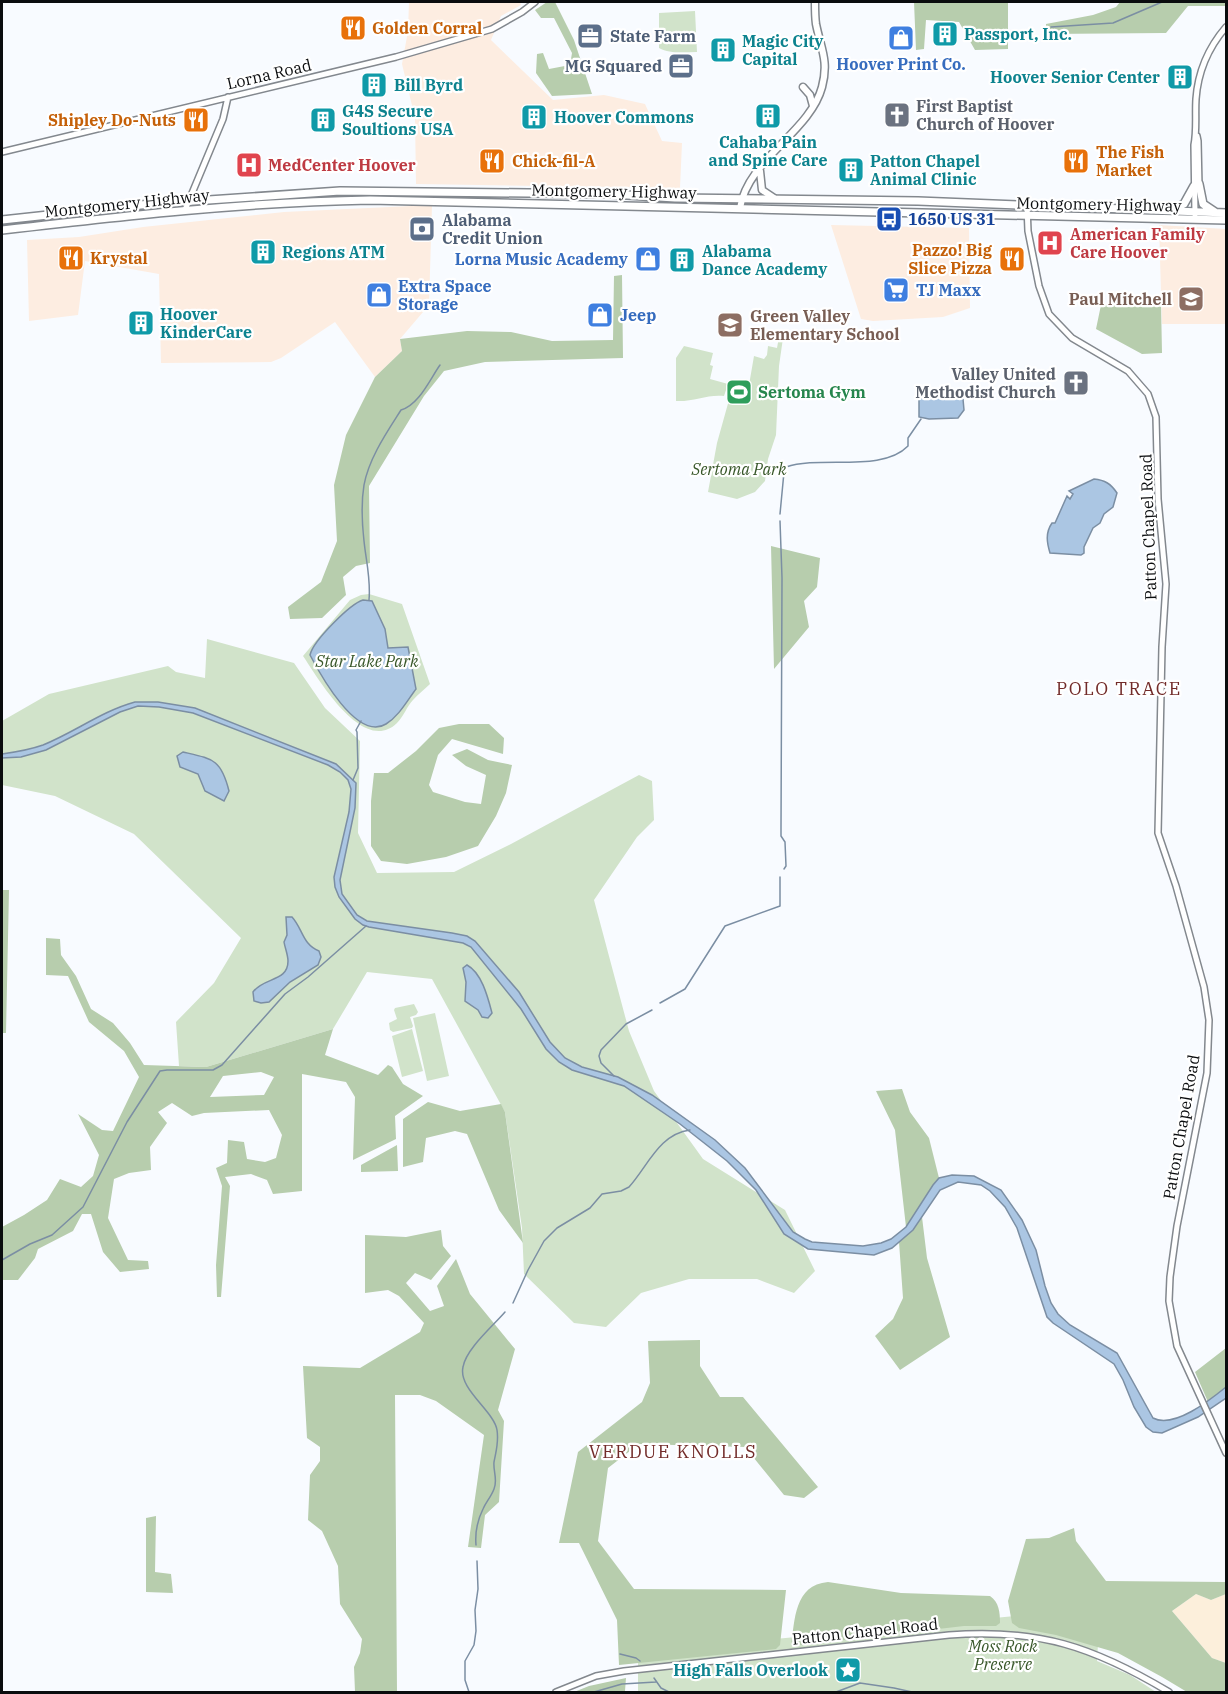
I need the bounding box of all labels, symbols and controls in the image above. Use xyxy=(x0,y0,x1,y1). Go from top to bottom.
restaurant icon: Golden Corral xyxy=(338,13,368,43)
place label: Golden Corral xyxy=(372,18,482,38)
building icon: Passport, Inc. xyxy=(930,19,960,49)
office icon: State Farm xyxy=(575,21,605,51)
shop icon: Hoover Print Co. xyxy=(886,23,916,53)
place label: Passport, Inc. xyxy=(964,24,1072,44)
place label: State Farm xyxy=(610,26,697,46)
place label: Magic City Capital xyxy=(742,31,824,69)
building icon: Magic City Capital xyxy=(708,35,738,65)
office icon: MG Squared xyxy=(666,51,696,81)
street label: Lorna Road xyxy=(225,54,314,93)
place label: Hoover Print Co. xyxy=(836,54,966,74)
place label: MG Squared xyxy=(565,56,662,76)
building icon: Hoover Senior Center xyxy=(1165,62,1195,92)
place label: Hoover Senior Center xyxy=(990,67,1160,87)
building icon: Bill Byrd xyxy=(359,70,389,100)
place label: Bill Byrd xyxy=(394,75,463,95)
place label: First Baptist Church of Hoover xyxy=(916,96,1055,134)
church icon: First Baptist Church of Hoover xyxy=(882,100,912,130)
place label: G4S Secure Soultions USA xyxy=(342,101,453,139)
building icon: Cahaba Pain and Spine Care xyxy=(753,101,783,131)
building icon: Hoover Commons xyxy=(519,102,549,132)
restaurant icon: Shipley Do-Nuts xyxy=(181,105,211,135)
building icon: G4S Secure Soultions USA xyxy=(308,105,338,135)
place label: Hoover Commons xyxy=(554,107,694,127)
place label: Shipley Do-Nuts xyxy=(48,110,176,130)
place label: Cahaba Pain and Spine Care xyxy=(709,132,827,170)
place label: The Fish Market xyxy=(1096,142,1164,180)
restaurant icon: Chick-fil-A xyxy=(477,146,507,176)
restaurant icon: The Fish Market xyxy=(1061,146,1091,176)
hospital icon: MedCenter Hoover xyxy=(234,150,264,180)
place label: Chick-fil-A xyxy=(512,151,595,171)
place label: Patton Chapel Animal Clinic xyxy=(870,151,980,189)
place label: MedCenter Hoover xyxy=(268,155,416,175)
building icon: Patton Chapel Animal Clinic xyxy=(836,155,866,185)
street label: Montgomery Highway xyxy=(531,180,697,202)
street label: Montgomery Highway xyxy=(44,184,211,222)
street label: Montgomery Highway xyxy=(1016,193,1182,215)
bus stop icon: 1650 US 31 xyxy=(874,204,904,234)
place label: 1650 US 31 xyxy=(908,209,995,229)
place label: Alabama Credit Union xyxy=(442,210,543,248)
bank icon: Alabama Credit Union xyxy=(407,214,437,244)
place label: American Family Care Hoover xyxy=(1070,224,1206,262)
hospital icon: American Family Care Hoover xyxy=(1035,228,1065,258)
building icon: Regions ATM xyxy=(248,237,278,267)
place label: Pazzo! Big Slice Pizza xyxy=(908,240,993,278)
place label: Alabama Dance Academy xyxy=(702,241,828,279)
place label: Regions ATM xyxy=(282,242,385,262)
restaurant icon: Krystal xyxy=(56,243,86,273)
shop icon: Lorna Music Academy xyxy=(633,244,663,274)
restaurant icon: Pazzo! Big Slice Pizza xyxy=(997,244,1027,274)
building icon: Alabama Dance Academy xyxy=(667,245,697,275)
place label: Krystal xyxy=(90,248,148,268)
place label: Lorna Music Academy xyxy=(455,249,629,269)
supermarket icon: TJ Maxx xyxy=(881,275,911,305)
place label: Extra Space Storage xyxy=(398,276,492,314)
shop icon: Extra Space Storage xyxy=(364,280,394,310)
place label: TJ Maxx xyxy=(916,280,981,300)
school or university icon: Paul Mitchell xyxy=(1176,284,1206,314)
place label: Paul Mitchell xyxy=(1069,289,1172,309)
shop icon: Jeep xyxy=(585,300,615,330)
place label: Hoover KinderCare xyxy=(160,304,252,342)
place label: Jeep xyxy=(620,305,656,325)
place label: Green Valley Elementary School xyxy=(750,306,899,344)
building icon: Hoover KinderCare xyxy=(126,308,156,338)
school or university icon: Green Valley Elementary School xyxy=(715,310,745,340)
place label: Valley United Methodist Church xyxy=(915,364,1056,402)
church icon: Valley United Methodist Church xyxy=(1061,368,1091,398)
sports icon: Sertoma Gym xyxy=(724,377,754,407)
place label: Sertoma Gym xyxy=(758,382,866,402)
street label: Patton Chapel Road xyxy=(1135,453,1161,601)
park label: Sertoma Park xyxy=(690,459,787,479)
park label: Star Lake Park xyxy=(314,651,419,671)
district label: POLO TRACE xyxy=(1056,677,1182,700)
street label: Patton Chapel Road xyxy=(1158,1053,1204,1201)
district label: VERDUE KNOLLS xyxy=(589,1440,757,1463)
street label: Patton Chapel Road xyxy=(791,1613,939,1649)
park label: Moss Rock Preserve xyxy=(968,1636,1038,1674)
place icon: High Falls Overlook xyxy=(833,1655,863,1685)
place label: High Falls Overlook xyxy=(673,1660,828,1680)

